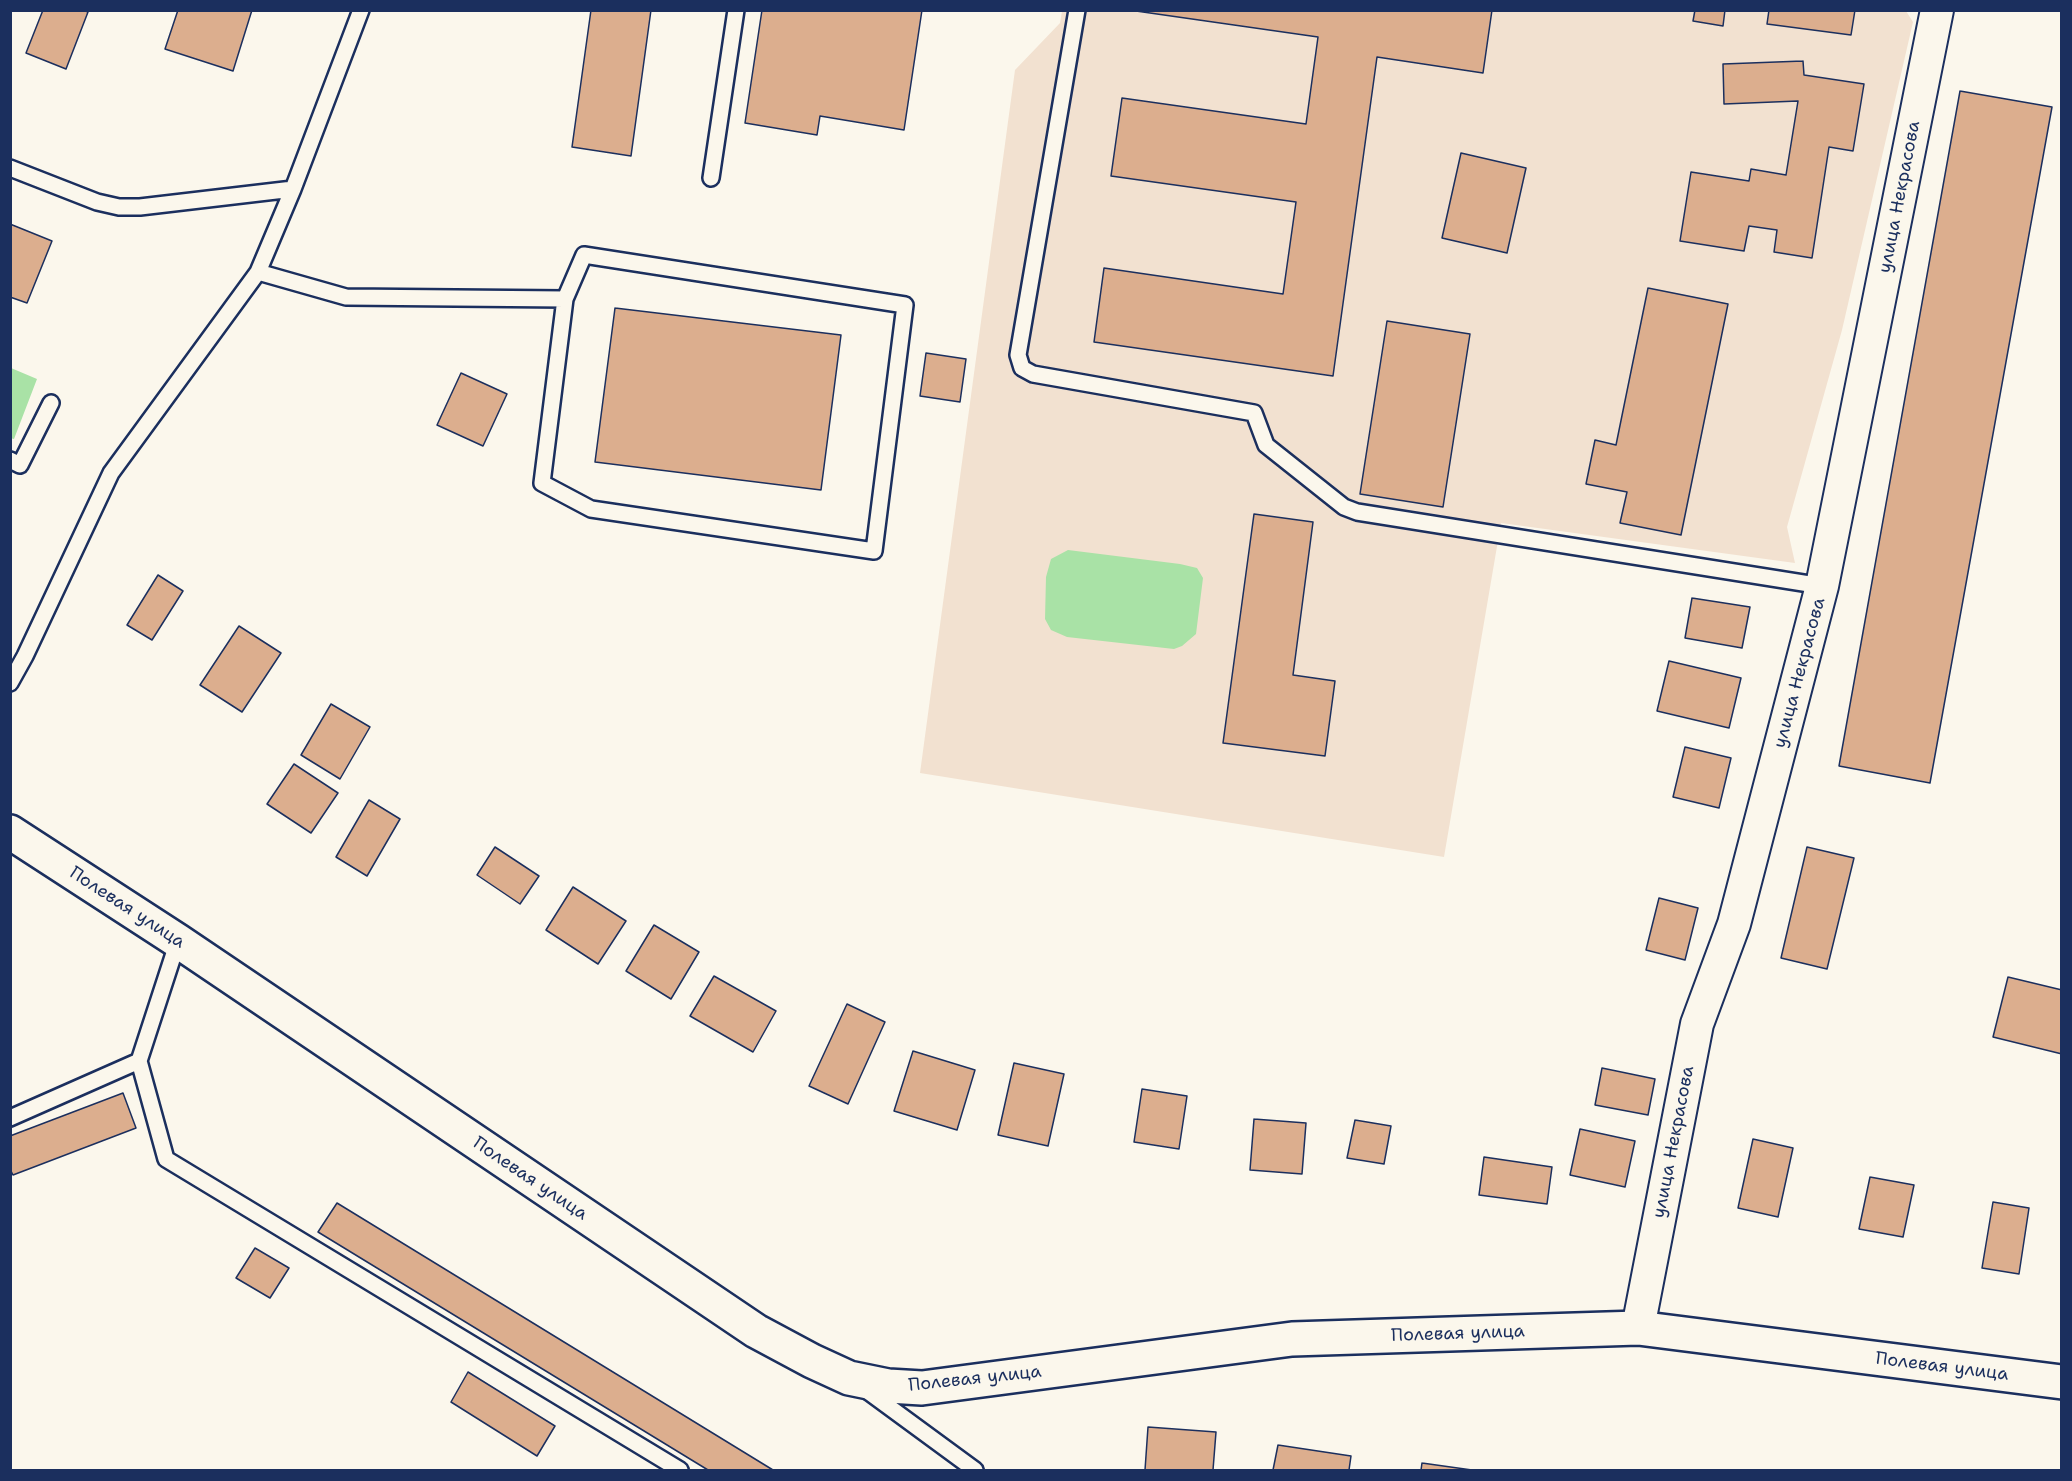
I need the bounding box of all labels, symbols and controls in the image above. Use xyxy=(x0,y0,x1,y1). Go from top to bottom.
street label: улица Некрасова xyxy=(1875,119,1925,275)
street label: улица Некрасова xyxy=(1770,596,1830,750)
street label: Полевая улица xyxy=(65,863,189,953)
street label: улица Некрасова xyxy=(1649,1064,1699,1220)
street label: Полевая улица xyxy=(469,1133,591,1225)
street label: Полевая улица xyxy=(1391,1321,1525,1347)
street label: Полевая улица xyxy=(1874,1348,2010,1386)
street label: Полевая улица xyxy=(907,1361,1043,1397)

